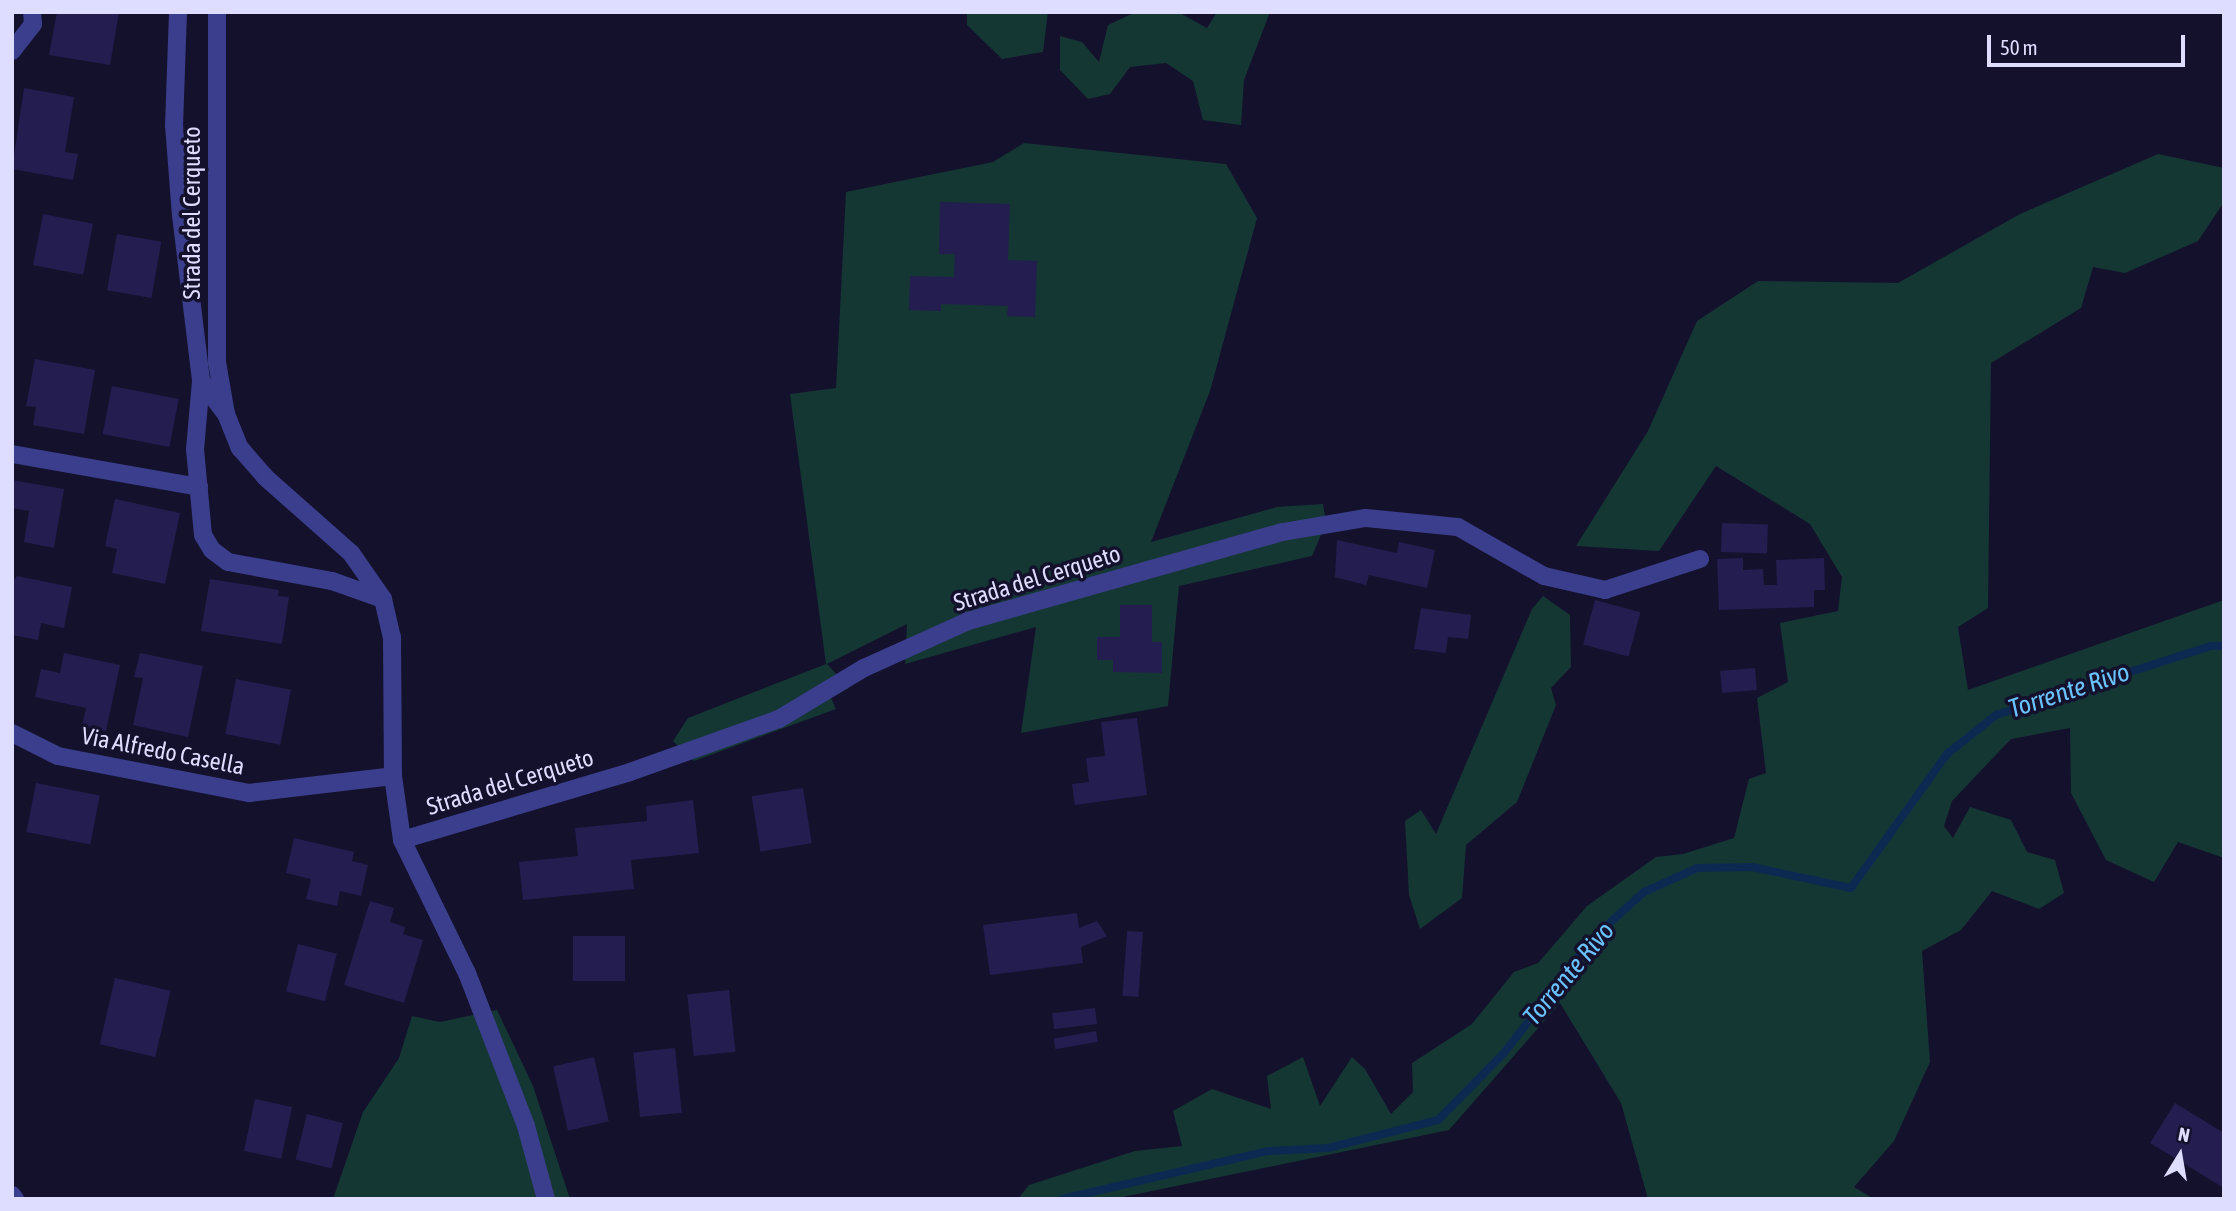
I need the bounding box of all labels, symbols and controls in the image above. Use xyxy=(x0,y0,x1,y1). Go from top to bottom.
scale bar xyxy=(1991,21,2189,65)
text: 50 m xyxy=(2000,35,2038,59)
street label: Strada del Cerqueto xyxy=(178,126,206,300)
street label: Strada del Cerqueto xyxy=(950,539,1124,617)
water label: Torrente Rivo xyxy=(2005,657,2133,725)
street label: Via Alfredo Casella xyxy=(79,721,247,781)
street label: Strada del Cerqueto xyxy=(423,743,597,821)
water label: Torrente Rivo xyxy=(1517,916,1621,1032)
north arrow xyxy=(2145,1120,2215,1190)
text: N xyxy=(2176,1123,2192,1146)

